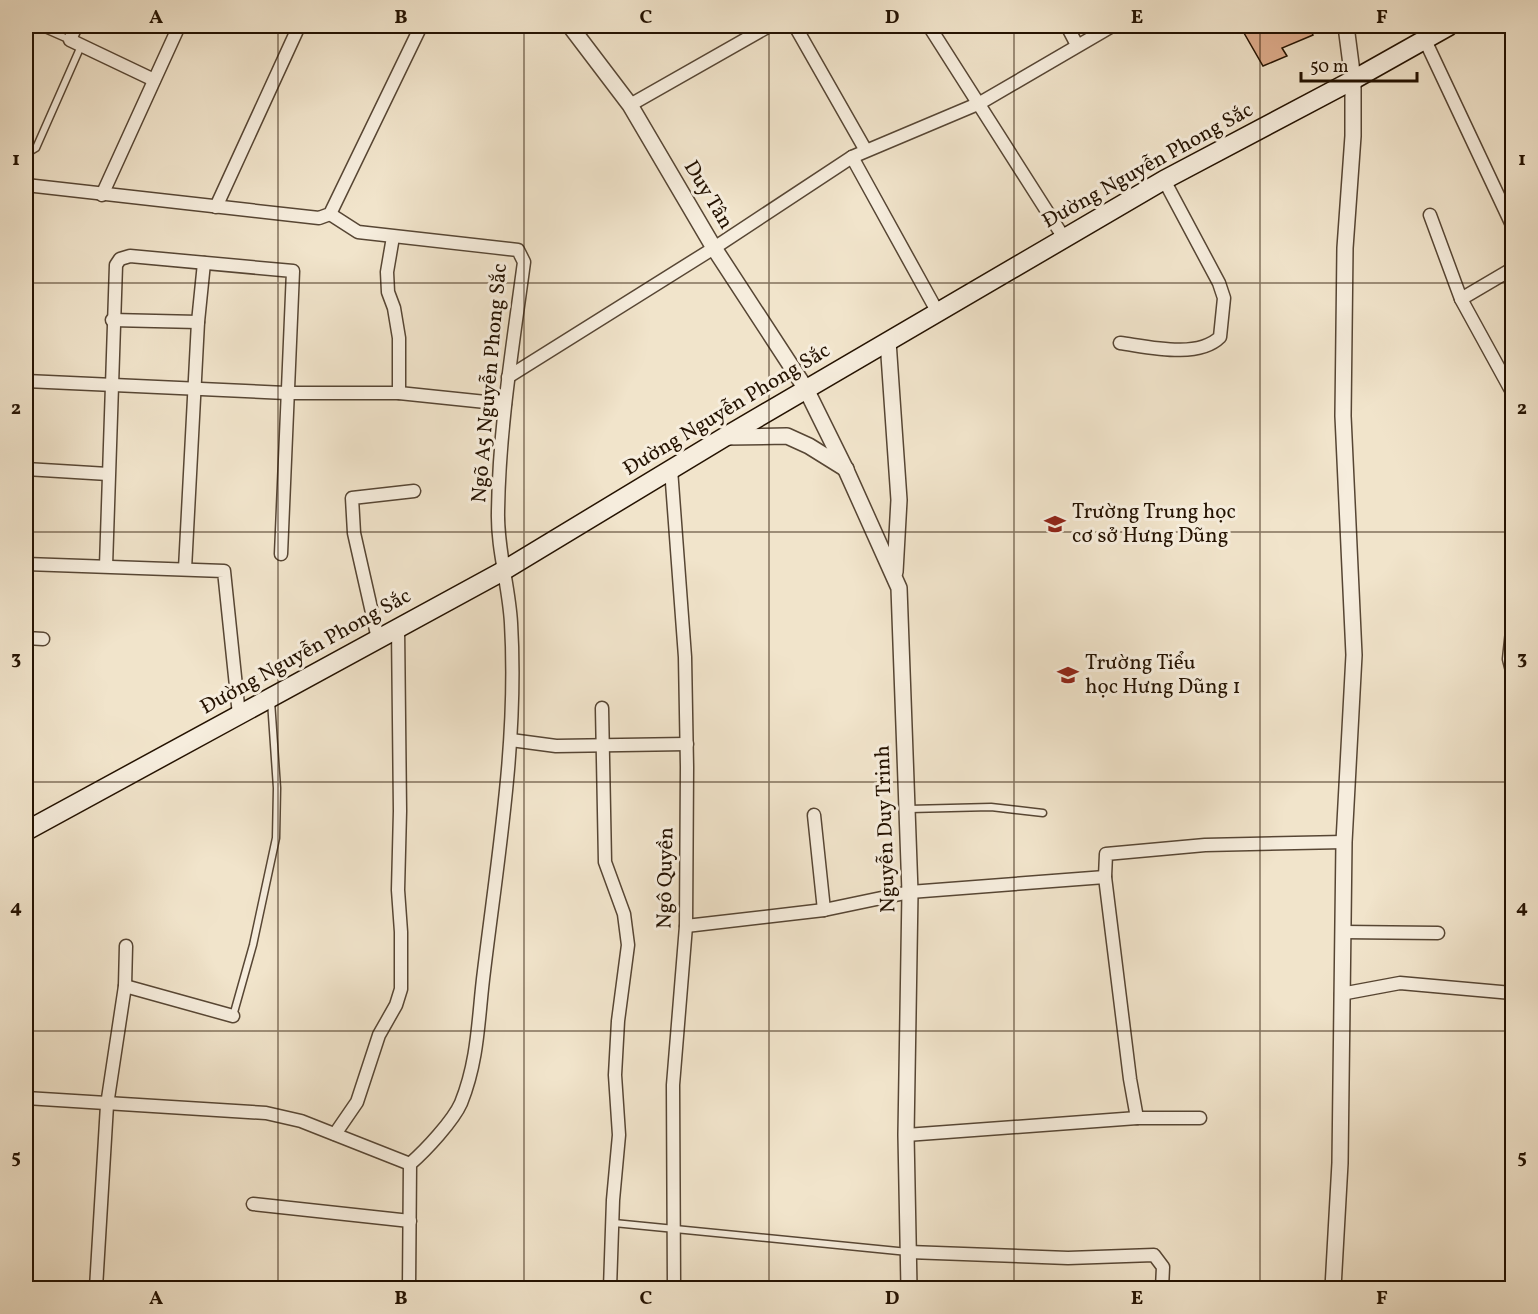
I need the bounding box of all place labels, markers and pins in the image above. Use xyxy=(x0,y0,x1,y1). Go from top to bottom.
place label: Trường Trung học cơ sở Hưng Dũng xyxy=(1072,498,1236,551)
school or university icon: Trường Trung học cơ sở Hưng Dũng xyxy=(1043,512,1067,536)
place label: Trường Tiểu học Hưng Dũng 1 xyxy=(1085,649,1241,702)
school or university icon: Trường Tiểu học Hưng Dũng 1 xyxy=(1056,663,1080,687)

